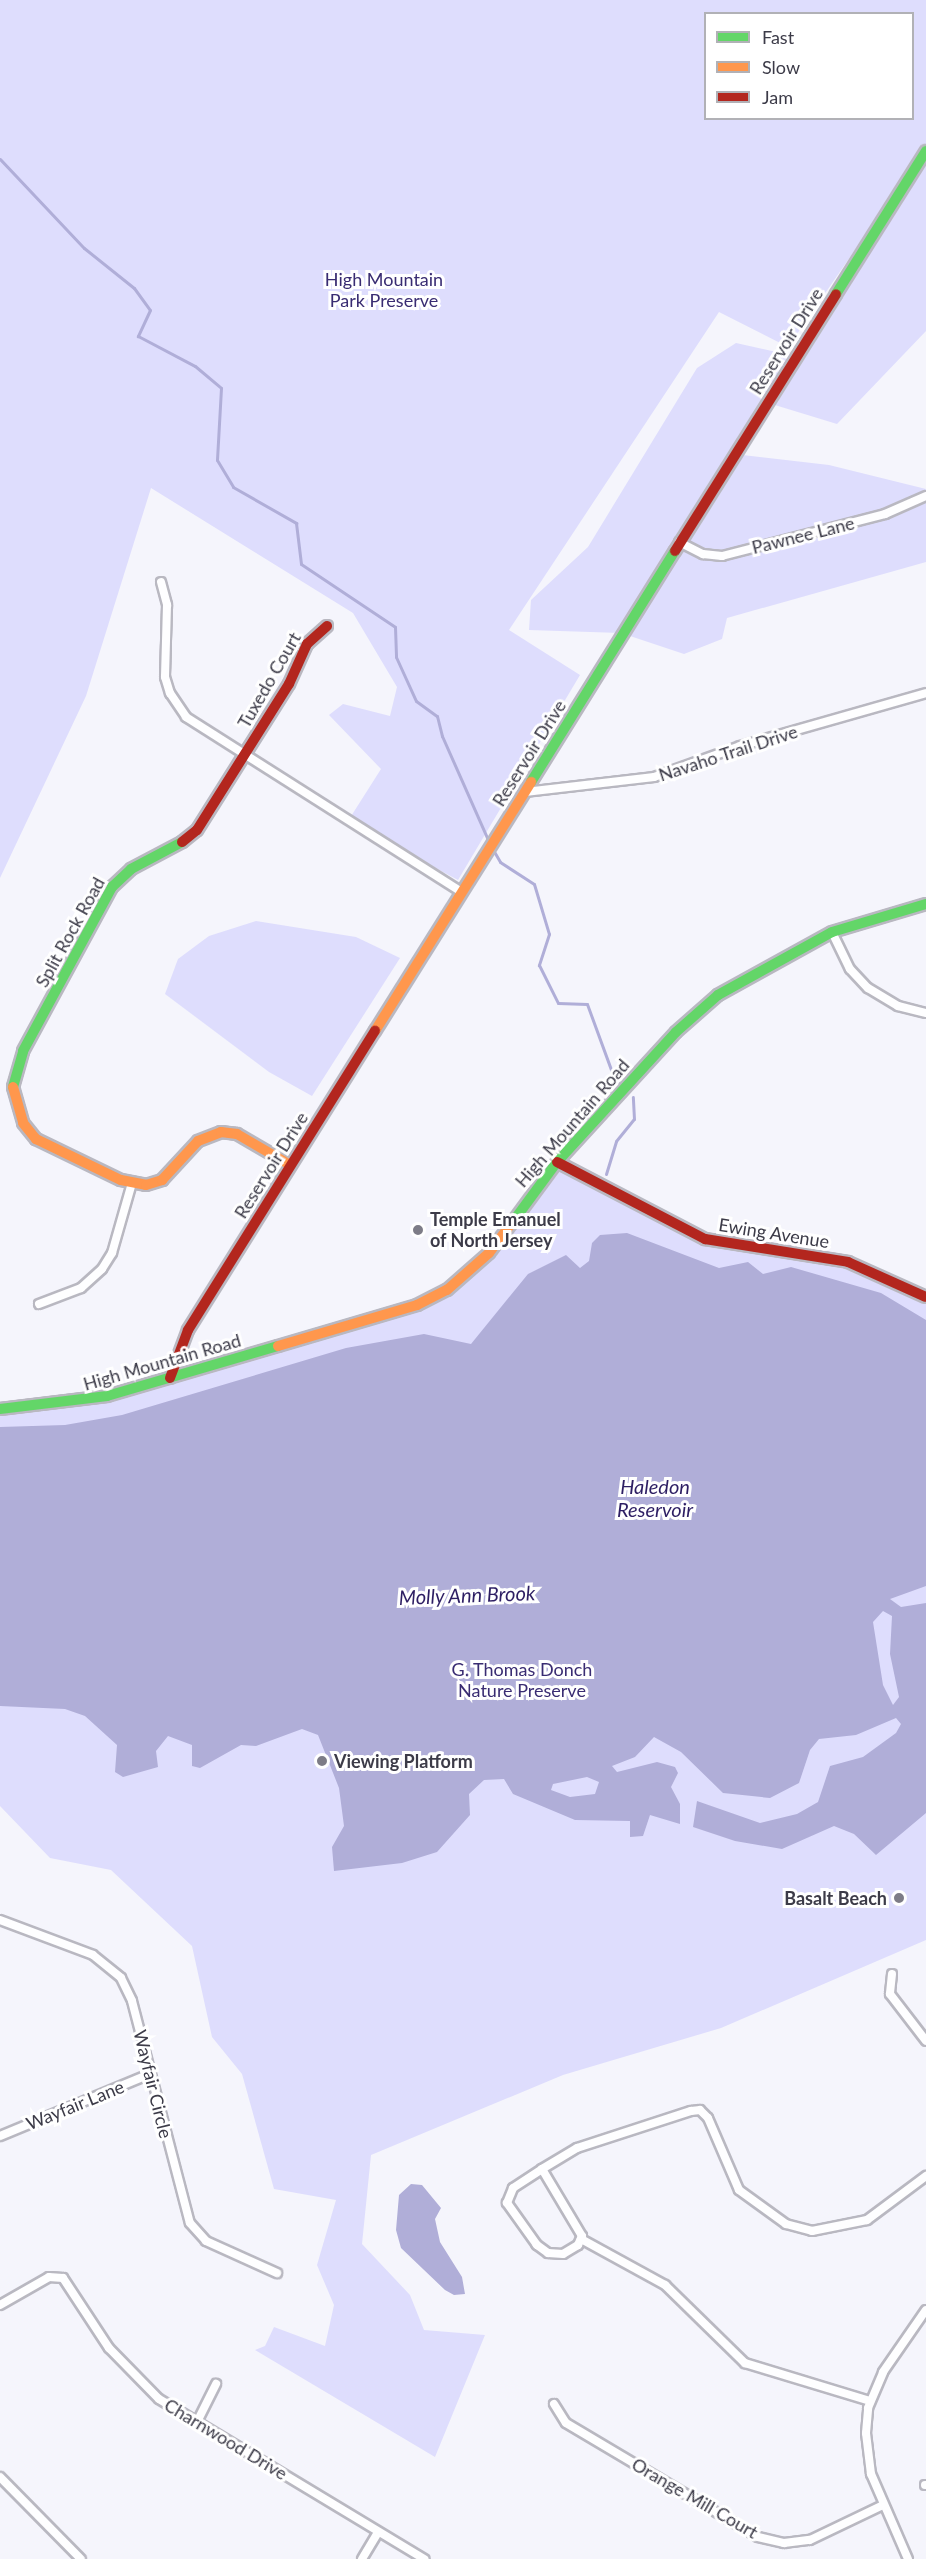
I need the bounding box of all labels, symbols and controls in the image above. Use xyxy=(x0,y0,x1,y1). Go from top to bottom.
legend xyxy=(704,12,914,120)
text: Fast xyxy=(762,26,794,48)
text: Slow xyxy=(762,56,800,78)
text: Jam xyxy=(762,86,793,108)
park label: High Mountain Park Preserve xyxy=(325,269,443,312)
street label: Reservoir Drive xyxy=(745,284,827,398)
street label: Pawnee Lane xyxy=(749,512,857,558)
street label: Tuxedo Court xyxy=(233,628,305,732)
street label: Reservoir Drive xyxy=(488,696,570,810)
street label: Navaho Trail Drive xyxy=(656,720,800,786)
street label: Split Rock Road xyxy=(31,873,109,991)
street label: High Mountain Road xyxy=(510,1054,634,1192)
street label: Reservoir Drive xyxy=(230,1108,312,1222)
place label: Temple Emanuel of North Jersey xyxy=(430,1209,561,1252)
street label: Ewing Avenue xyxy=(717,1214,831,1252)
marker: Temple Emanuel of North Jersey xyxy=(411,1223,425,1237)
street label: High Mountain Road xyxy=(81,1329,243,1395)
water label: Haledon Reservoir xyxy=(617,1474,693,1521)
water label: Molly Ann Brook xyxy=(398,1581,536,1609)
park label: G. Thomas Donch Nature Preserve xyxy=(451,1659,593,1702)
place label: Viewing Platform xyxy=(334,1750,473,1772)
marker: Viewing Platform xyxy=(315,1754,329,1768)
place label: Basalt Beach xyxy=(784,1887,887,1909)
marker: Basalt Beach xyxy=(892,1891,906,1905)
street label: Wayfair Circle xyxy=(129,2027,177,2141)
street label: Wayfair Lane xyxy=(23,2075,127,2135)
street label: Charnwood Drive xyxy=(161,2394,291,2484)
street label: Orange Mill Court xyxy=(628,2453,762,2543)

